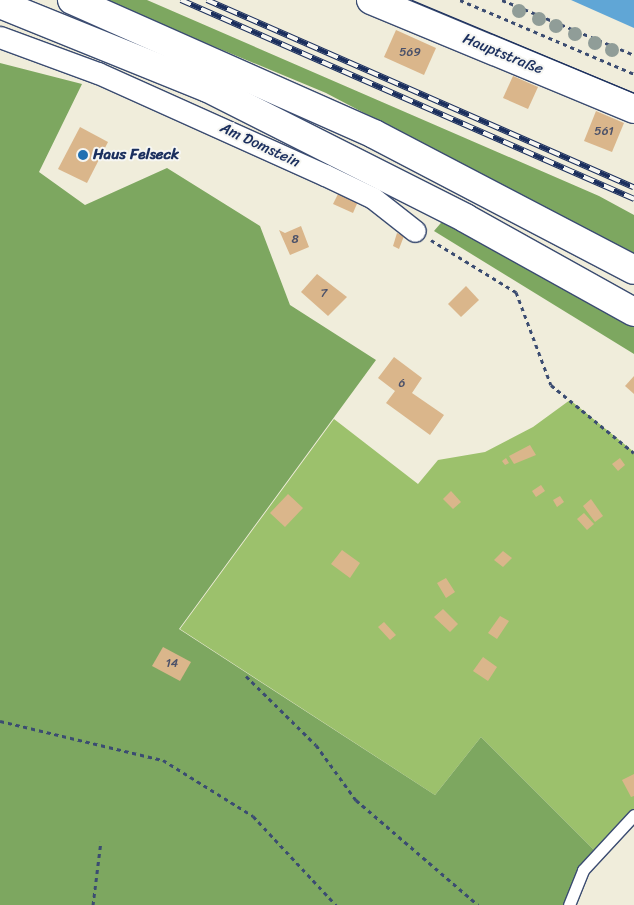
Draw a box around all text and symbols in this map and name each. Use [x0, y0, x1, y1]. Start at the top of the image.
street label: Hauptstraße [460, 30, 546, 78]
house number: 569 [399, 46, 421, 60]
street label: Am Domstein [217, 119, 303, 171]
house number: 561 [594, 125, 614, 139]
place label: Haus Felseck [93, 146, 180, 164]
marker: Haus Felseck [77, 149, 89, 161]
house number: 8 [291, 233, 299, 247]
house number: 7 [321, 287, 327, 301]
house number: 6 [399, 377, 405, 391]
house number: 14 [166, 657, 178, 671]

